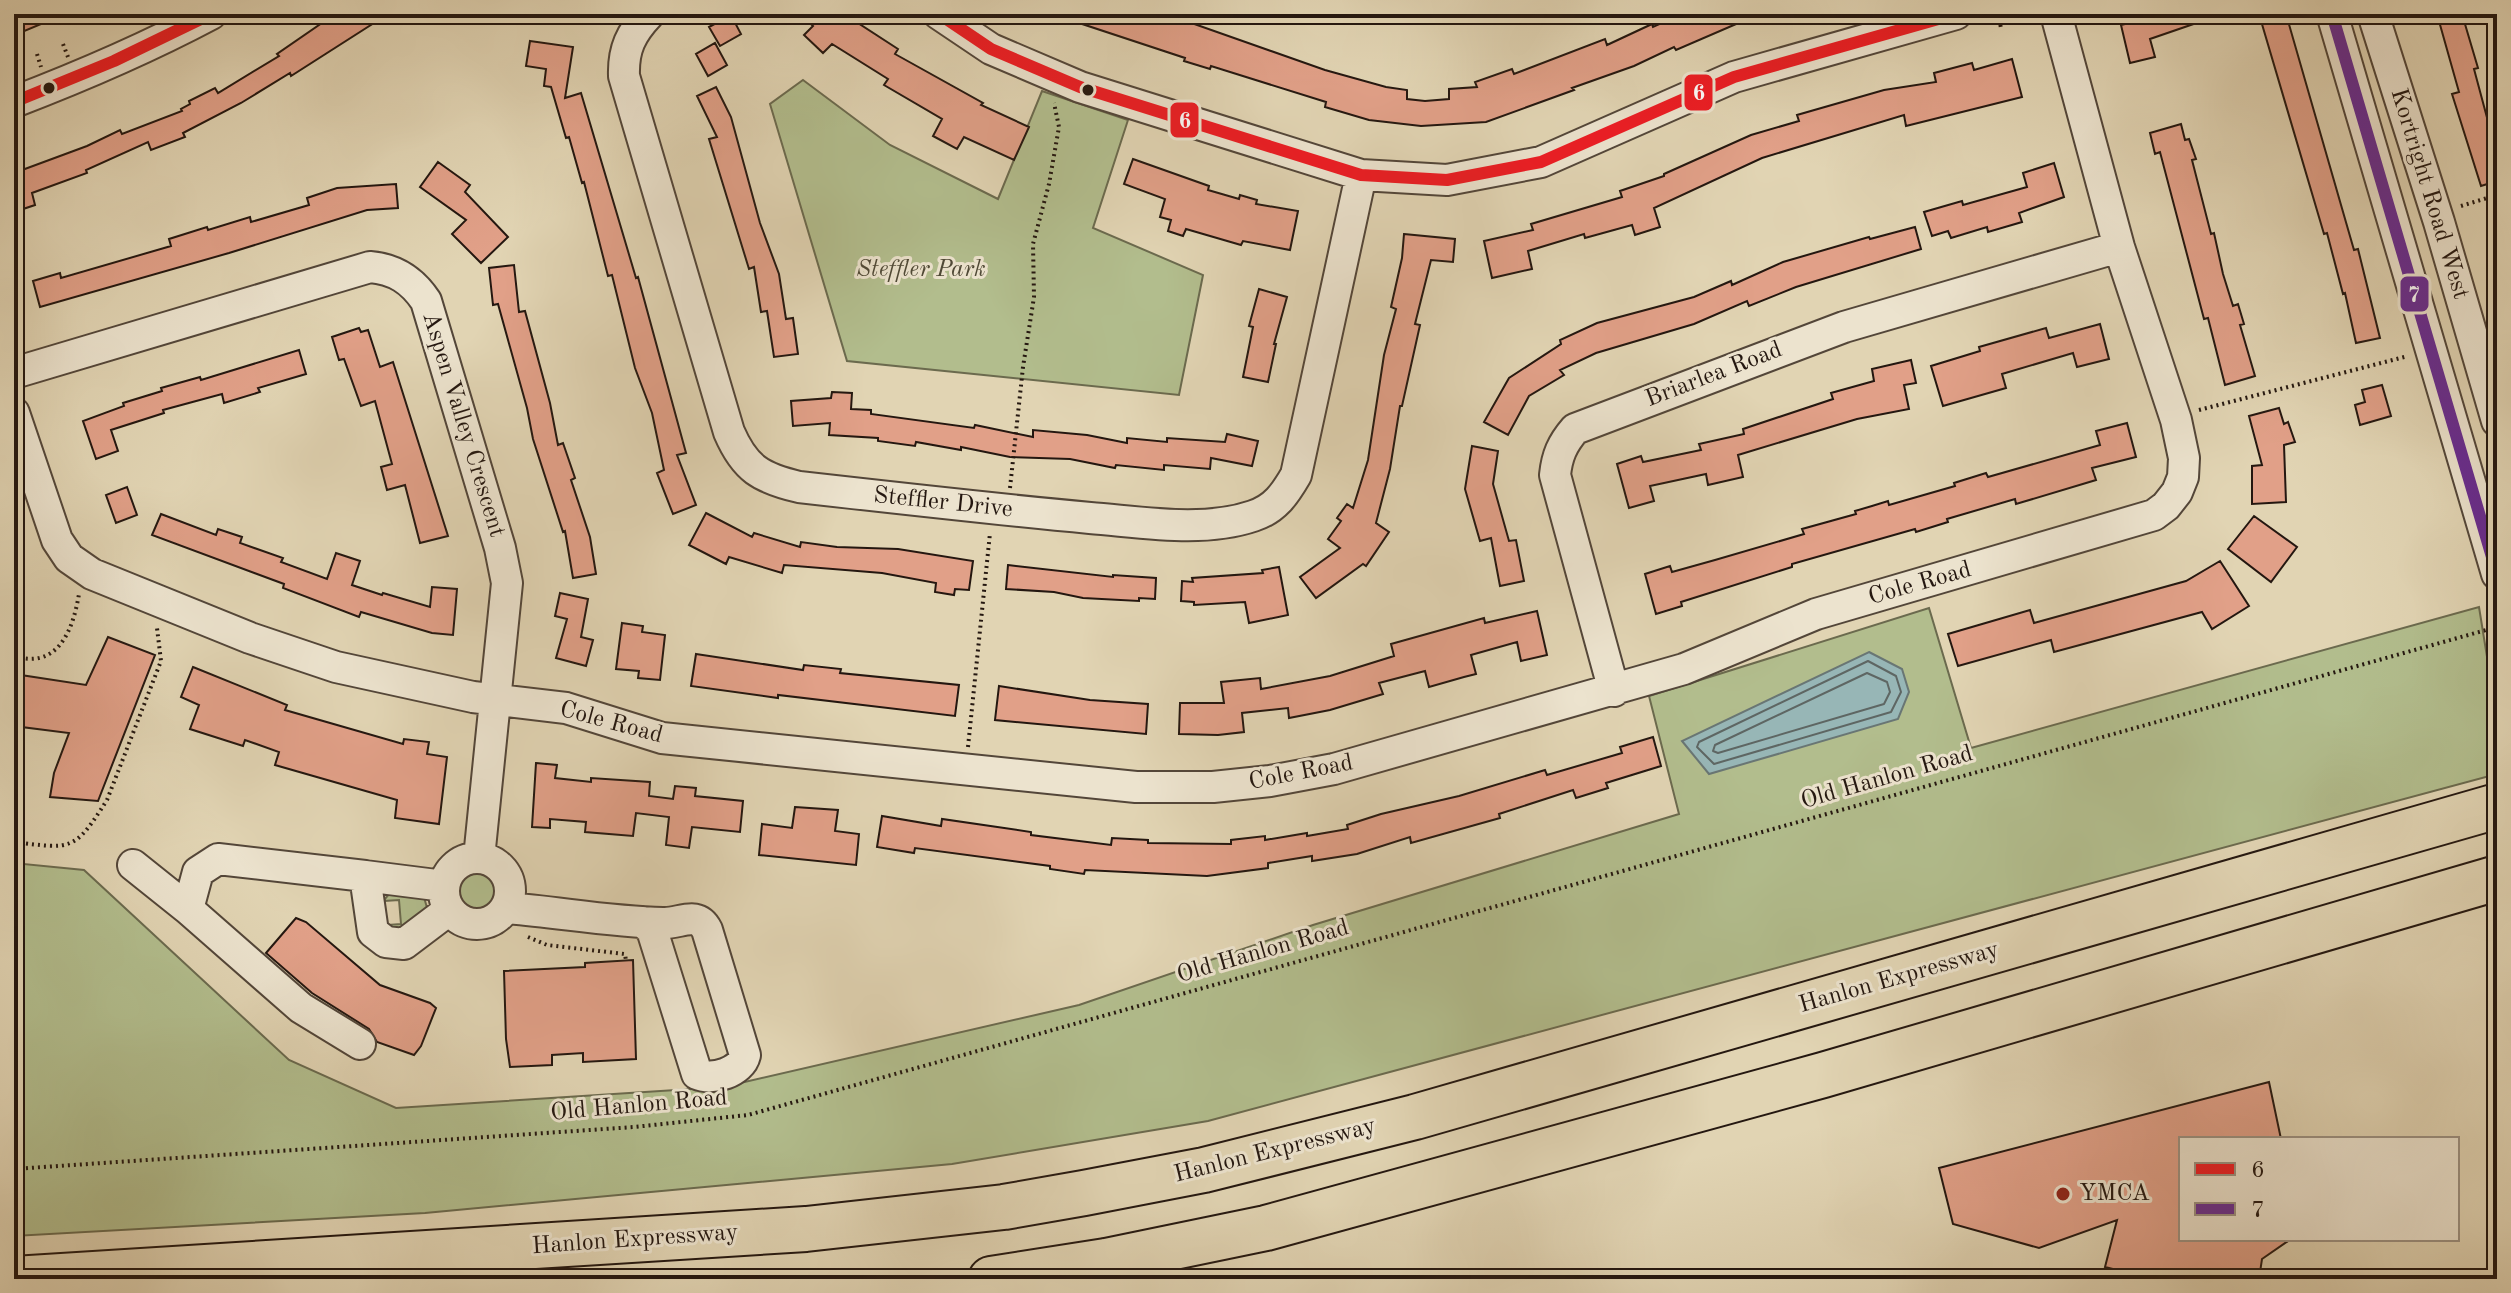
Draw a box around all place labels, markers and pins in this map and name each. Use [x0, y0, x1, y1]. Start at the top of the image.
unlabelled marker [41, 80, 57, 96]
unlabelled marker [1080, 82, 1096, 98]
place label: YMCA [2079, 1182, 2150, 1206]
marker: YMCA [2054, 1185, 2072, 1203]

